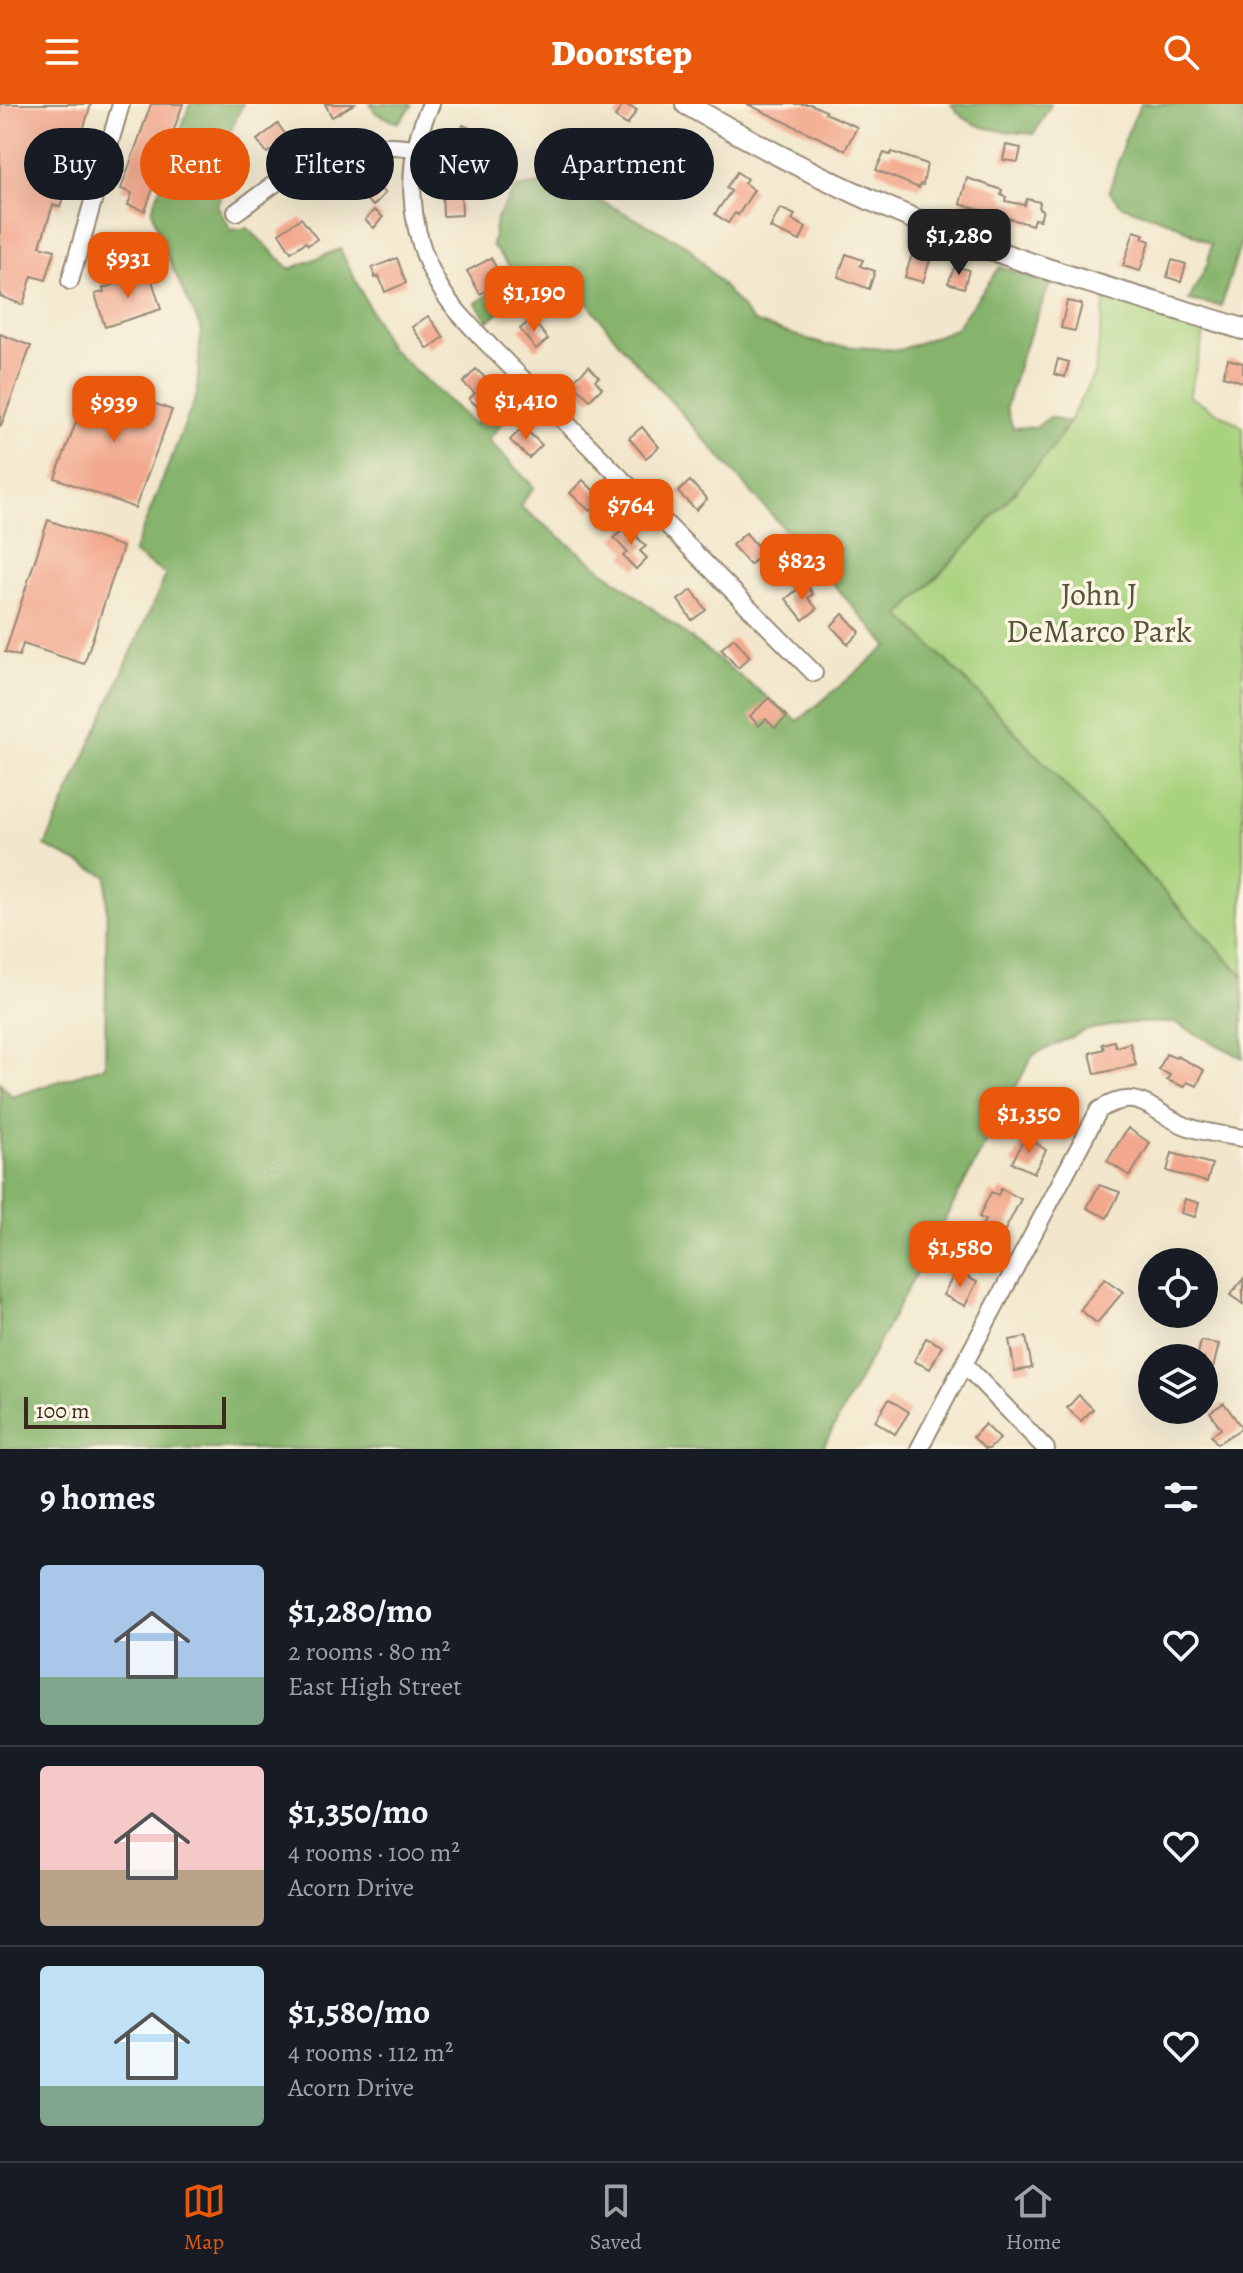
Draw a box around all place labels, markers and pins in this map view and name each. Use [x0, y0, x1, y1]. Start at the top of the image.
pin: $1,280 [894, 209, 1024, 277]
pin: $931 [81, 232, 175, 300]
pin: $1,190 [469, 266, 599, 334]
pin: $1,410 [461, 374, 591, 442]
pin: $939 [67, 376, 161, 444]
pin: $764 [584, 479, 678, 547]
pin: $823 [755, 534, 849, 602]
pin: $1,350 [964, 1087, 1094, 1155]
pin: $1,580 [895, 1221, 1025, 1289]

